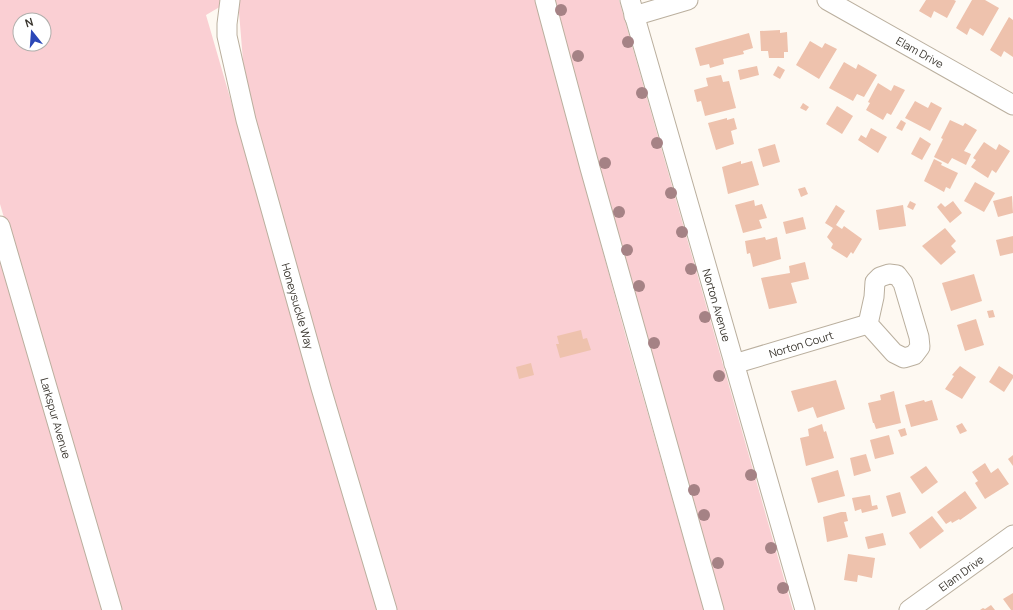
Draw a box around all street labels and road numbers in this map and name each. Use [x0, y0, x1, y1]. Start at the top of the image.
street label: Elam Drive [894, 33, 947, 71]
street label: Honeysuckle Way [279, 261, 318, 351]
street label: Norton Avenue [699, 267, 735, 344]
street label: Norton Court [767, 327, 835, 361]
street label: Larkspur Avenue [37, 376, 75, 461]
street label: Elam Drive [935, 551, 987, 594]

